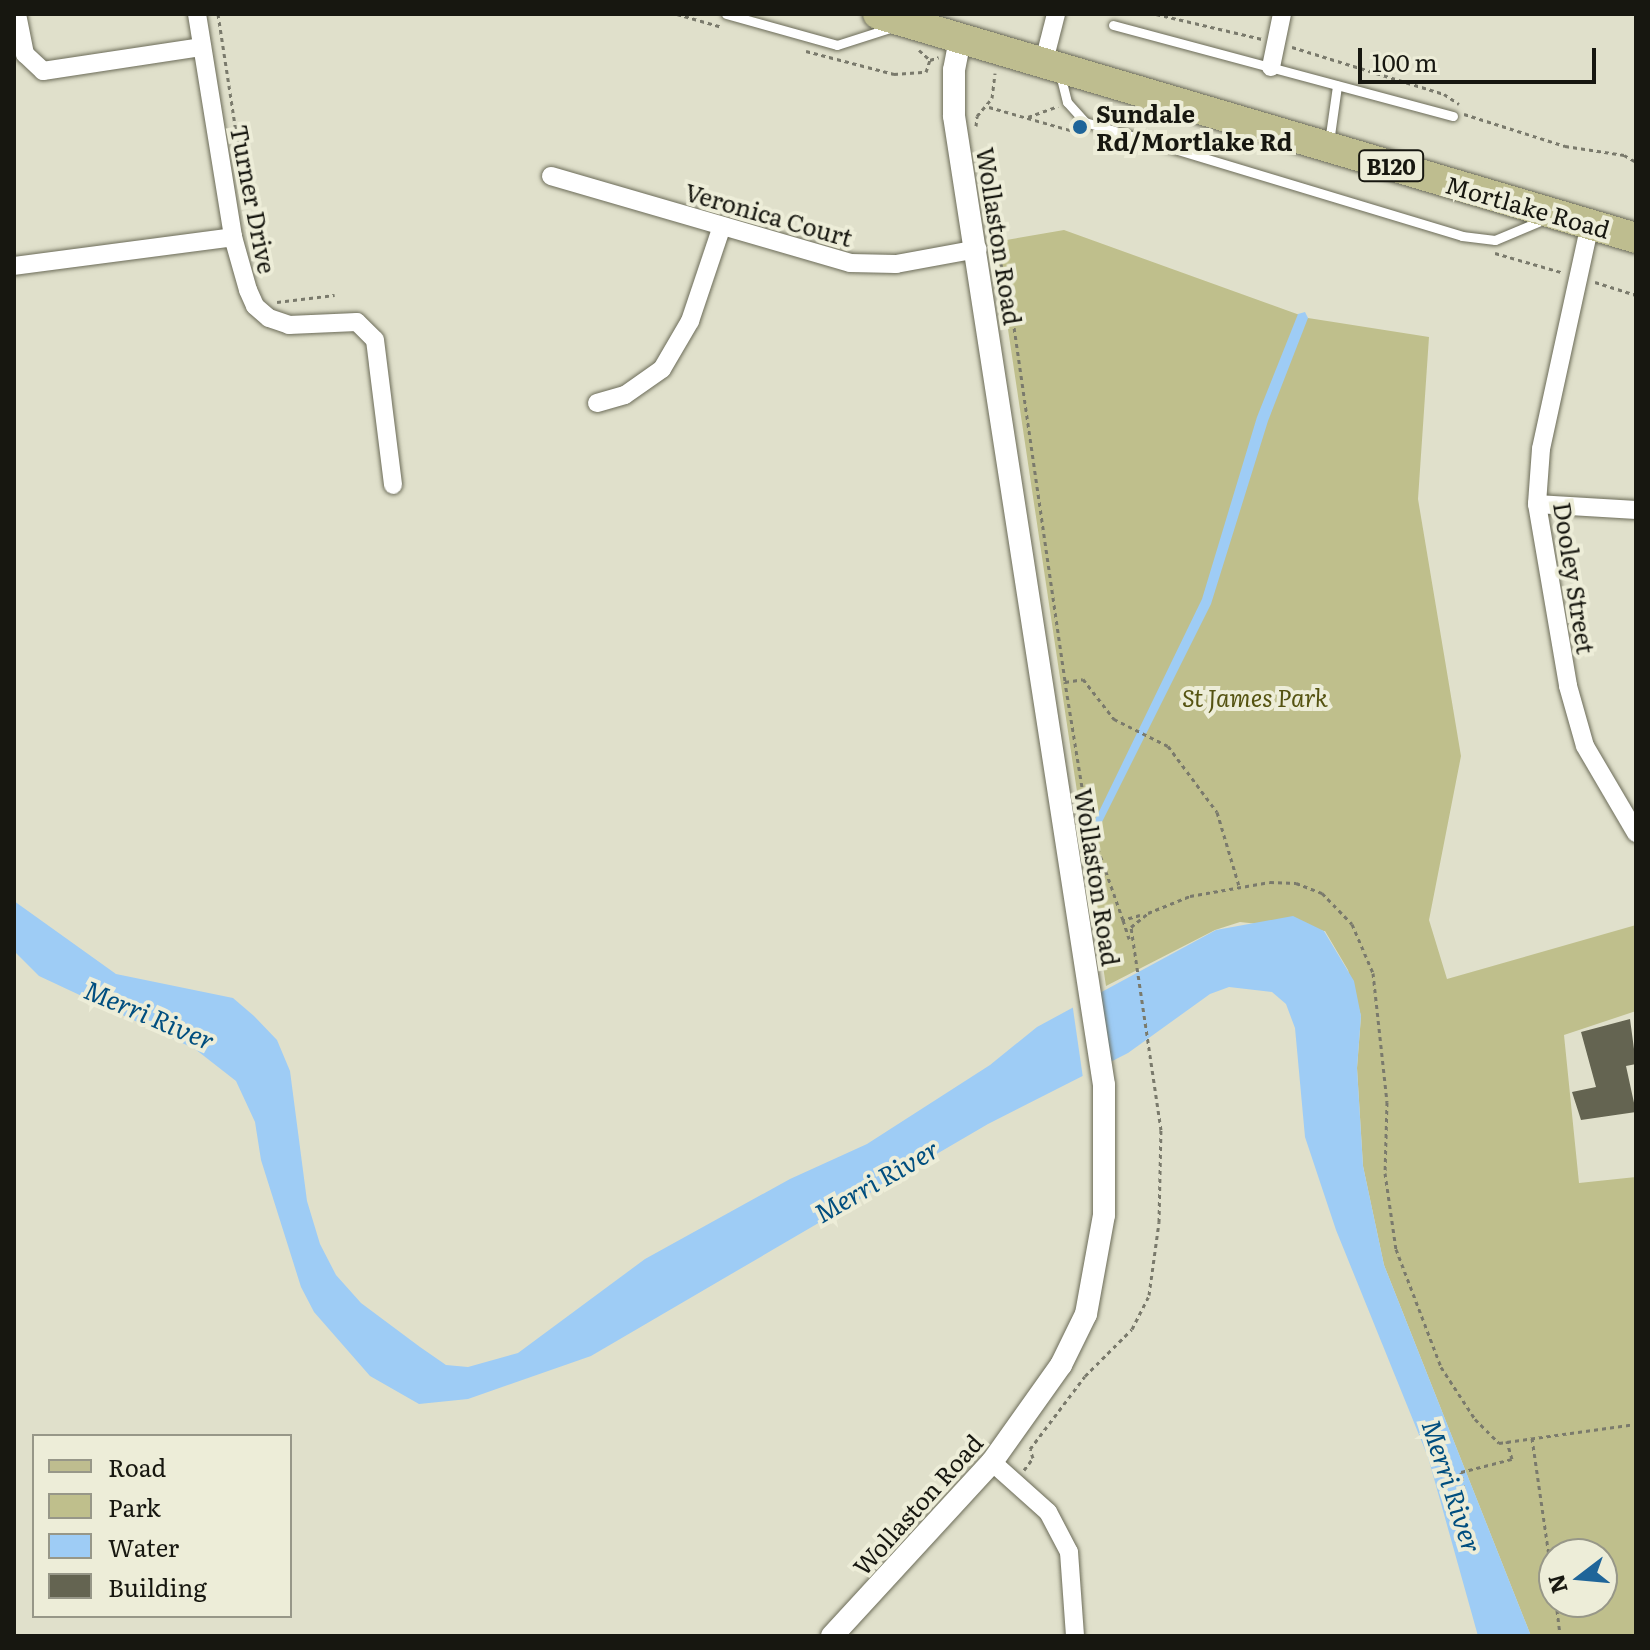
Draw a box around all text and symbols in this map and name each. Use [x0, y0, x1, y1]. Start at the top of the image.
scale bar [1362, 32, 1600, 82]
text: 100 m [1372, 44, 1438, 79]
place label: Sundale Rd/Mortlake Rd [1096, 99, 1293, 155]
marker: Sundale Rd/Mortlake Rd [1071, 118, 1089, 136]
street label: Turner Drive [225, 122, 283, 276]
street label: Wollaston Road [972, 145, 1028, 327]
road number: B120 [1357, 148, 1425, 184]
street label: Mortlake Road [1443, 169, 1613, 243]
street label: Veronica Court [682, 176, 856, 252]
street label: Dooley Street [1549, 500, 1601, 656]
park label: St James Park [1182, 683, 1328, 711]
street label: Wollaston Road [1070, 786, 1126, 968]
water label: Merri River [80, 973, 220, 1055]
water label: Merri River [808, 1132, 944, 1228]
water label: Merri River [1417, 1416, 1489, 1556]
street label: Wollaston Road [846, 1428, 988, 1580]
legend [32, 1434, 292, 1618]
text: Road [108, 1449, 166, 1484]
text: Park [108, 1489, 161, 1524]
text: Water [108, 1529, 179, 1564]
north arrow [1538, 1538, 1618, 1618]
text: Building [108, 1569, 207, 1604]
text: N [1538, 1571, 1575, 1598]

